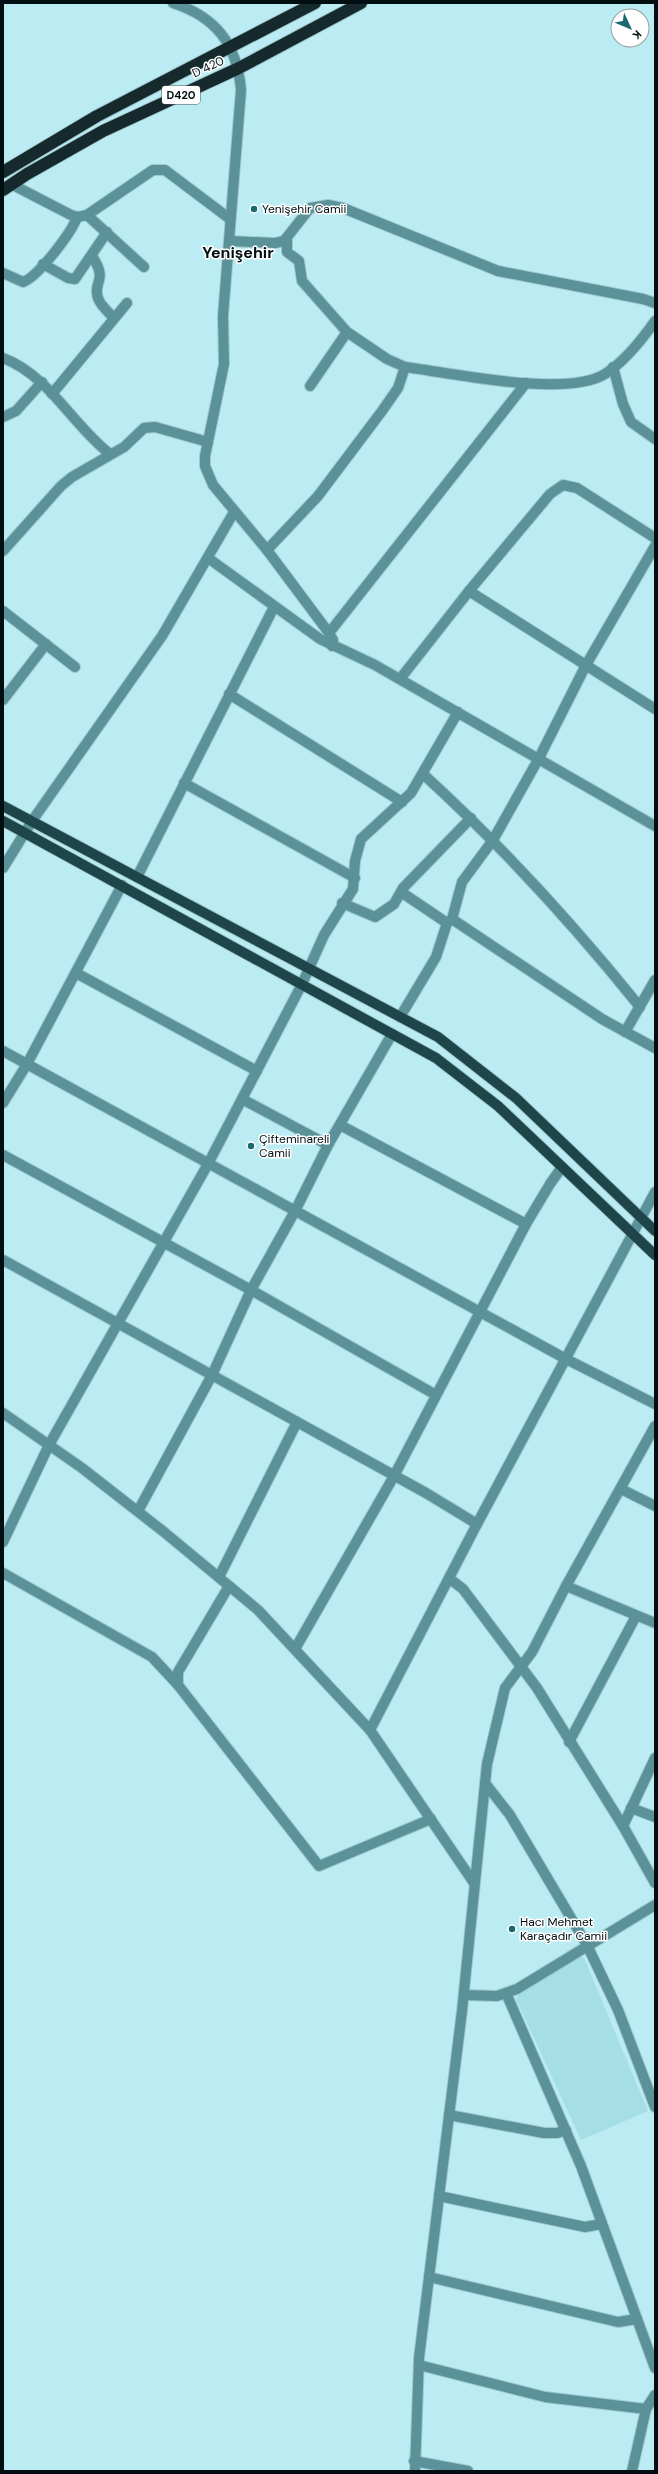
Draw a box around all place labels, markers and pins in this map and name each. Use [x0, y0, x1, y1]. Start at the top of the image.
place label: Yenişehir Camii [262, 201, 346, 217]
marker: Yenişehir Camii [249, 204, 259, 214]
place label: Çifteminareli Camii [259, 1131, 330, 1161]
marker: Çifteminareli Camii [246, 1141, 256, 1151]
place label: Hacı Mehmet Karaçadır Camii [520, 1914, 607, 1944]
marker: Hacı Mehmet Karaçadır Camii [507, 1924, 517, 1934]

